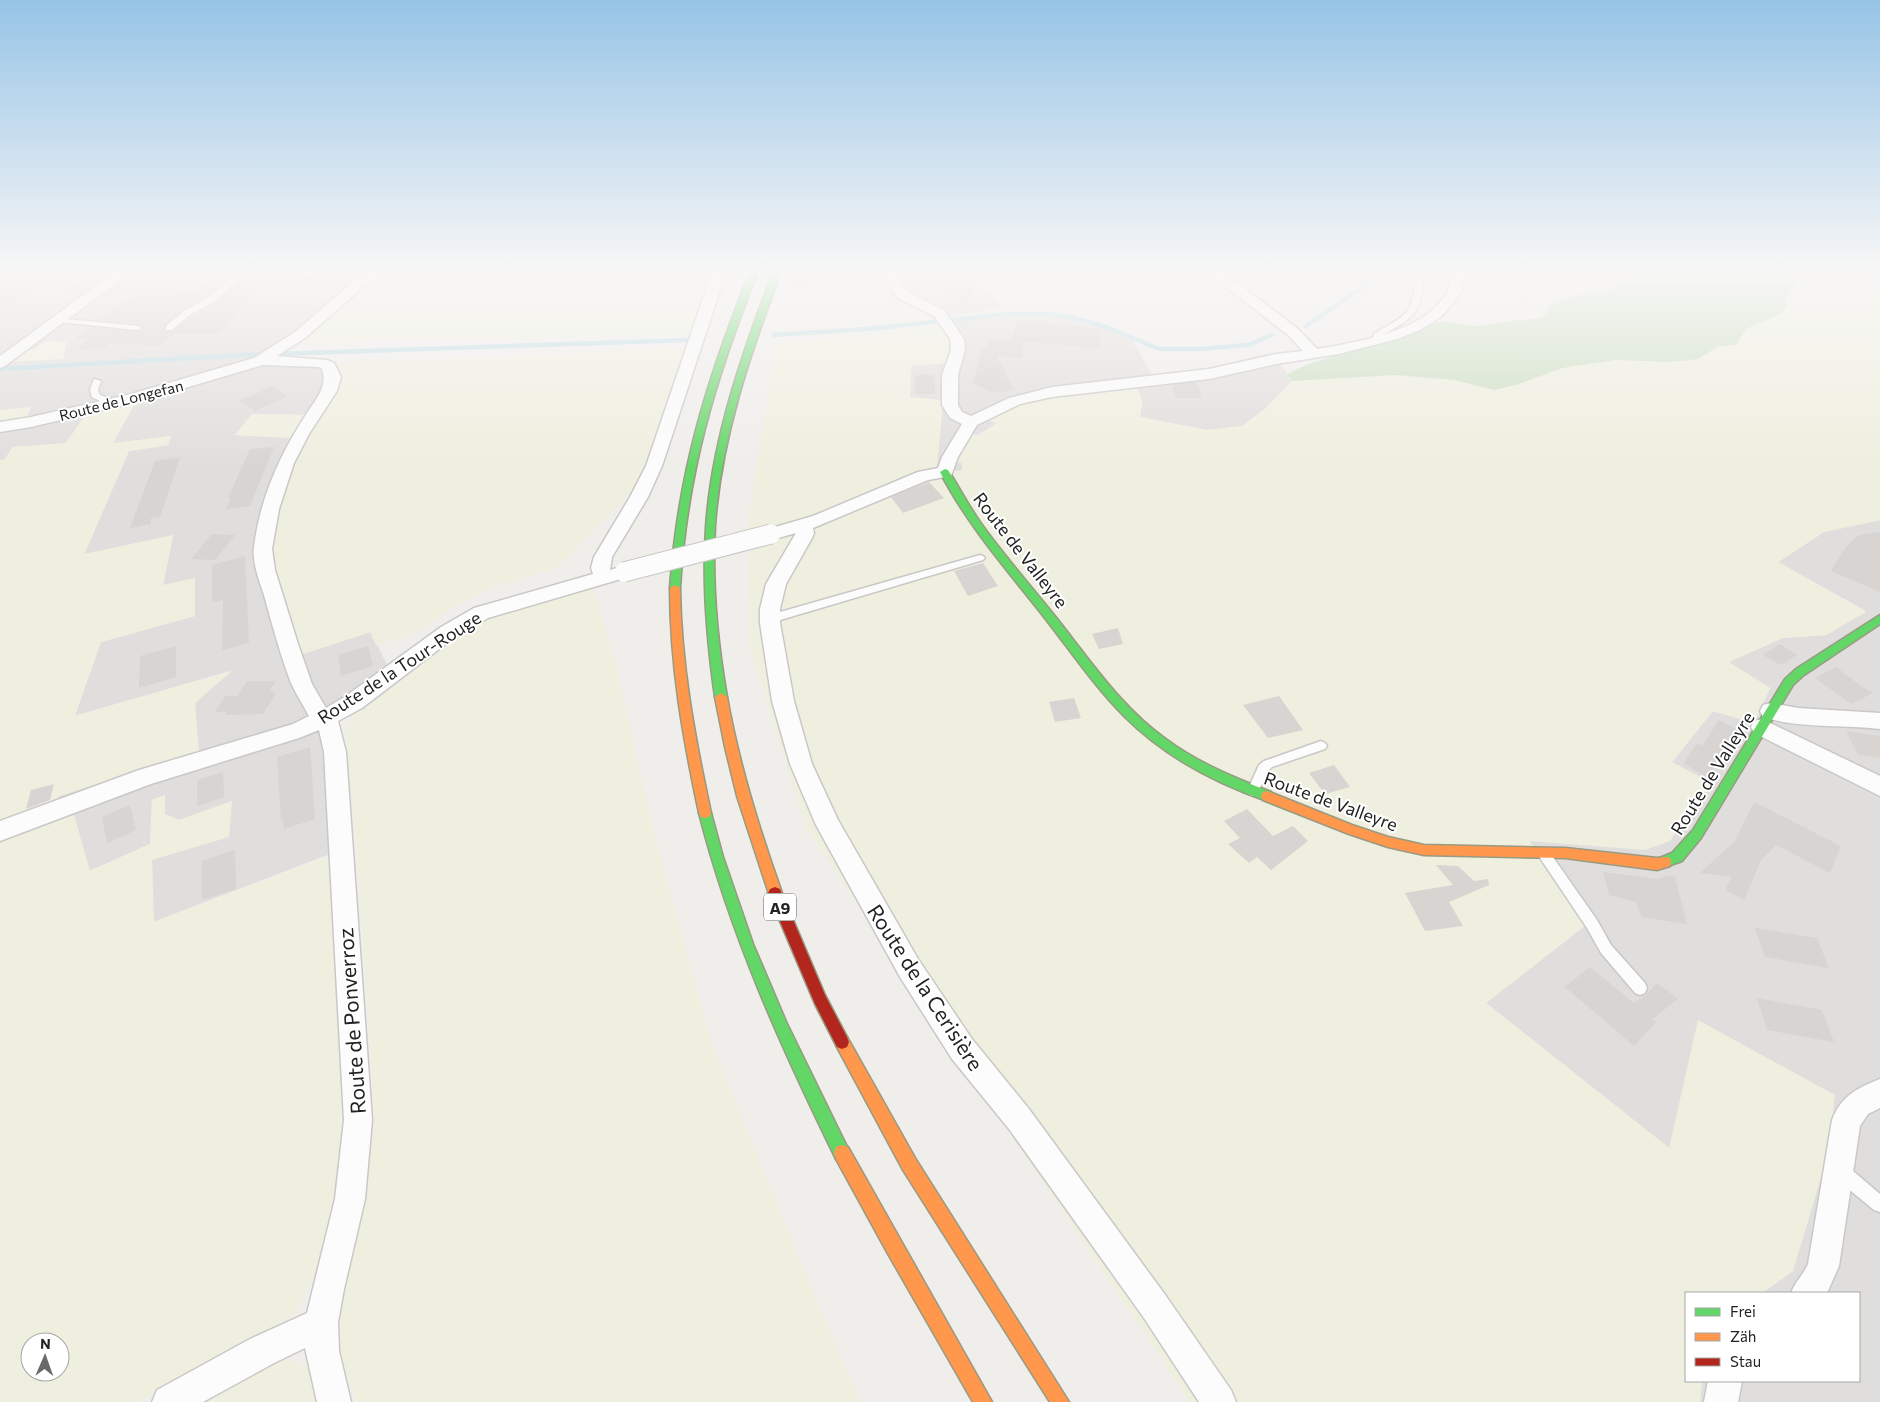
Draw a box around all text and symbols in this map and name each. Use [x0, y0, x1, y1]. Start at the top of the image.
street label: Route de Longefan [57, 376, 185, 424]
street label: Route de Valleyre [969, 488, 1073, 612]
street label: Route de la Tour-Rouge [313, 606, 485, 728]
street label: Route de Valleyre [1665, 707, 1759, 839]
street label: Route de Valleyre [1261, 767, 1401, 835]
road number: A9 [764, 894, 796, 920]
street label: Route de la Cerisière [863, 899, 989, 1075]
street label: Route de Ponverroz [332, 927, 370, 1115]
legend [1685, 1292, 1860, 1382]
text: Frei [1730, 1302, 1756, 1320]
text: Zäh [1730, 1327, 1756, 1345]
north arrow [20, 1332, 70, 1382]
text: N [40, 1335, 51, 1352]
text: Stau [1730, 1352, 1761, 1370]

